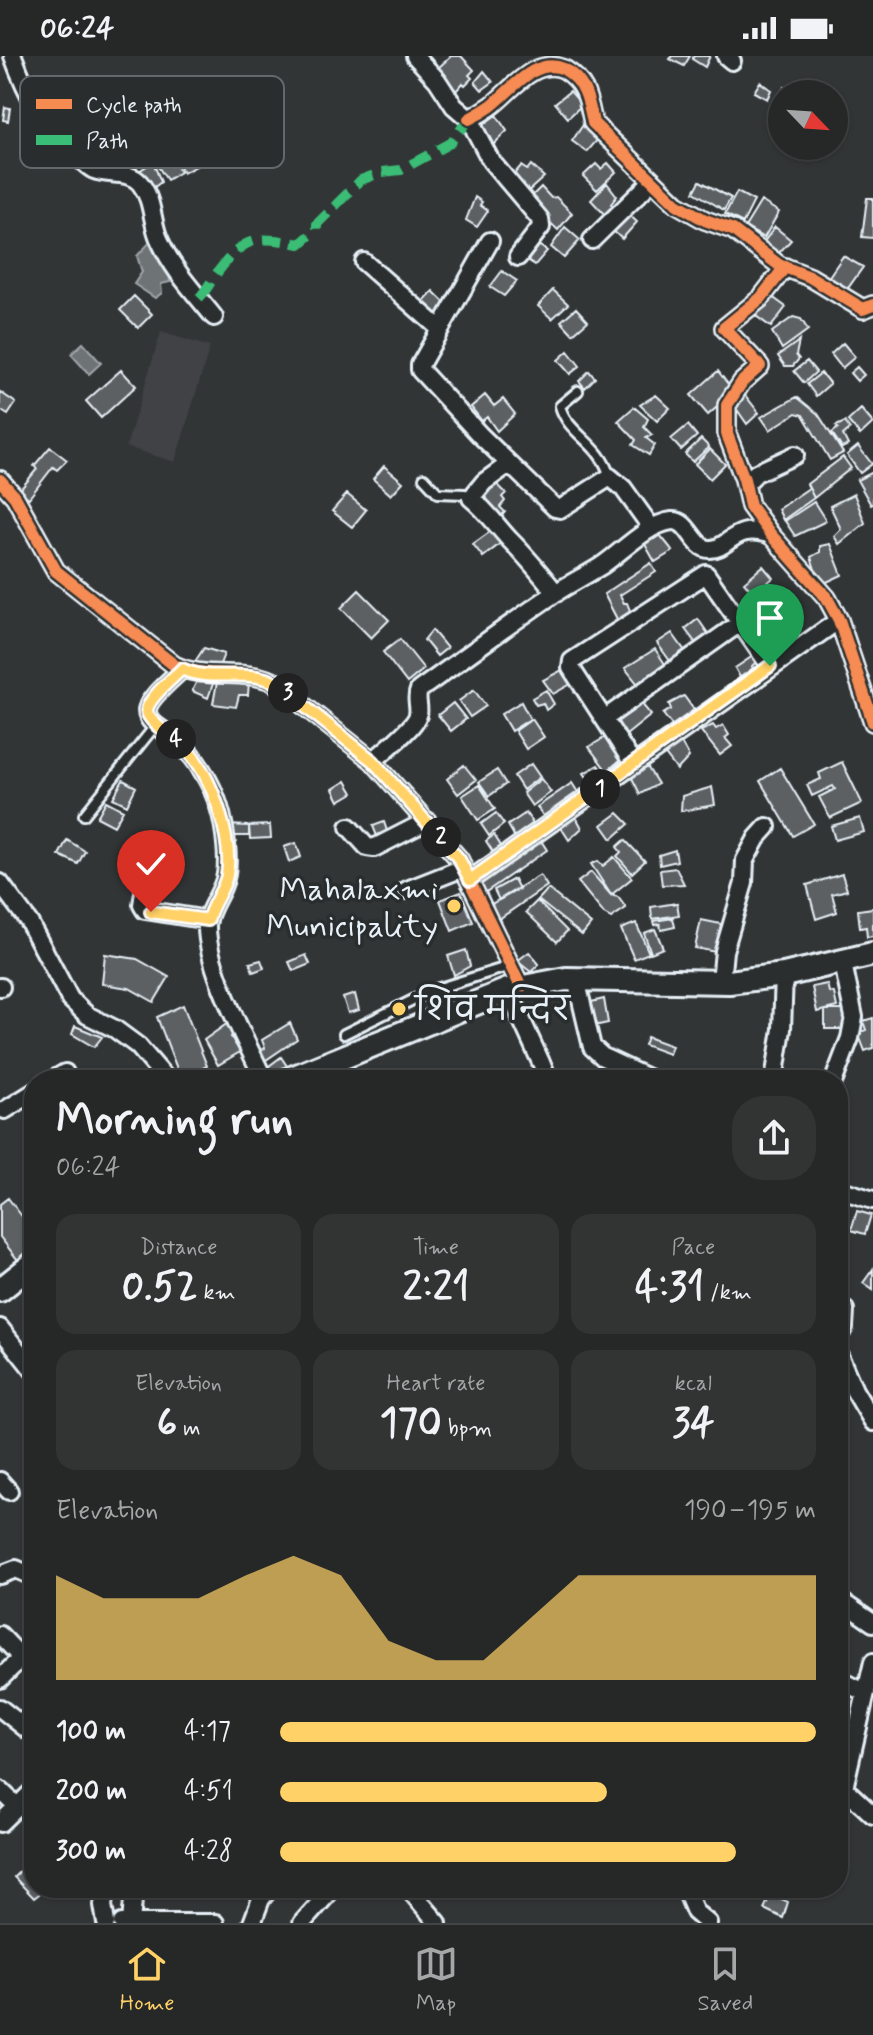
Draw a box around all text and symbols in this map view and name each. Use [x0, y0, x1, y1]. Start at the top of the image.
text: 06:24 [40, 9, 114, 48]
legend [20, 76, 284, 168]
north arrow [768, 80, 848, 160]
map controls [768, 80, 848, 160]
text: Cycle path [86, 92, 182, 120]
text: Path [86, 128, 128, 156]
pin [736, 584, 804, 666]
icon: arrive [748, 596, 792, 640]
pin: 3 [268, 673, 308, 713]
text: 3 [283, 679, 293, 707]
pin: 4 [156, 719, 196, 759]
text: 4 [170, 725, 182, 753]
pin: 1 [580, 769, 620, 809]
text: 1 [595, 775, 605, 803]
pin: 2 [421, 817, 461, 857]
text: 2 [436, 823, 446, 851]
pin [117, 830, 185, 912]
icon: check [129, 842, 173, 886]
place label: Mahalaxmi Municipality [266, 869, 438, 948]
marker: Mahalaxmi Municipality [445, 897, 463, 915]
place label: शिव मन्दिर [413, 984, 571, 1032]
marker: शिव मन्दिर [390, 1000, 408, 1018]
text: Morning run [56, 1092, 293, 1150]
button: share [732, 1096, 816, 1180]
text: 06:24 [56, 1151, 120, 1185]
text: Distance [140, 1234, 217, 1262]
text: Time [413, 1234, 459, 1262]
text: Pace [671, 1234, 715, 1262]
text: 0.52 [122, 1262, 198, 1314]
text: 2:21 [402, 1262, 470, 1314]
text: 4:31 [635, 1262, 704, 1314]
text: km [198, 1279, 236, 1307]
text: /km [704, 1279, 752, 1307]
text: Elevation [135, 1370, 222, 1398]
text: Heart rate [387, 1370, 485, 1398]
text: kcal [675, 1370, 712, 1398]
text: 6 [157, 1398, 177, 1450]
text: 170 [380, 1398, 442, 1450]
text: 34 [672, 1398, 715, 1450]
text: m [177, 1415, 201, 1443]
text: bpm [442, 1415, 492, 1443]
text: Elevation [56, 1494, 158, 1528]
text: 190–195 m [684, 1494, 816, 1528]
text: 100 m [56, 1715, 126, 1749]
text: 4:17 [184, 1715, 231, 1749]
text: 200 m [56, 1775, 127, 1809]
text: 4:51 [184, 1775, 233, 1809]
text: 300 m [56, 1835, 126, 1869]
text: 4:28 [184, 1835, 233, 1869]
tab: Home [120, 1942, 174, 2018]
tab: Map [414, 1942, 458, 2018]
tab: Saved [698, 1942, 753, 2018]

